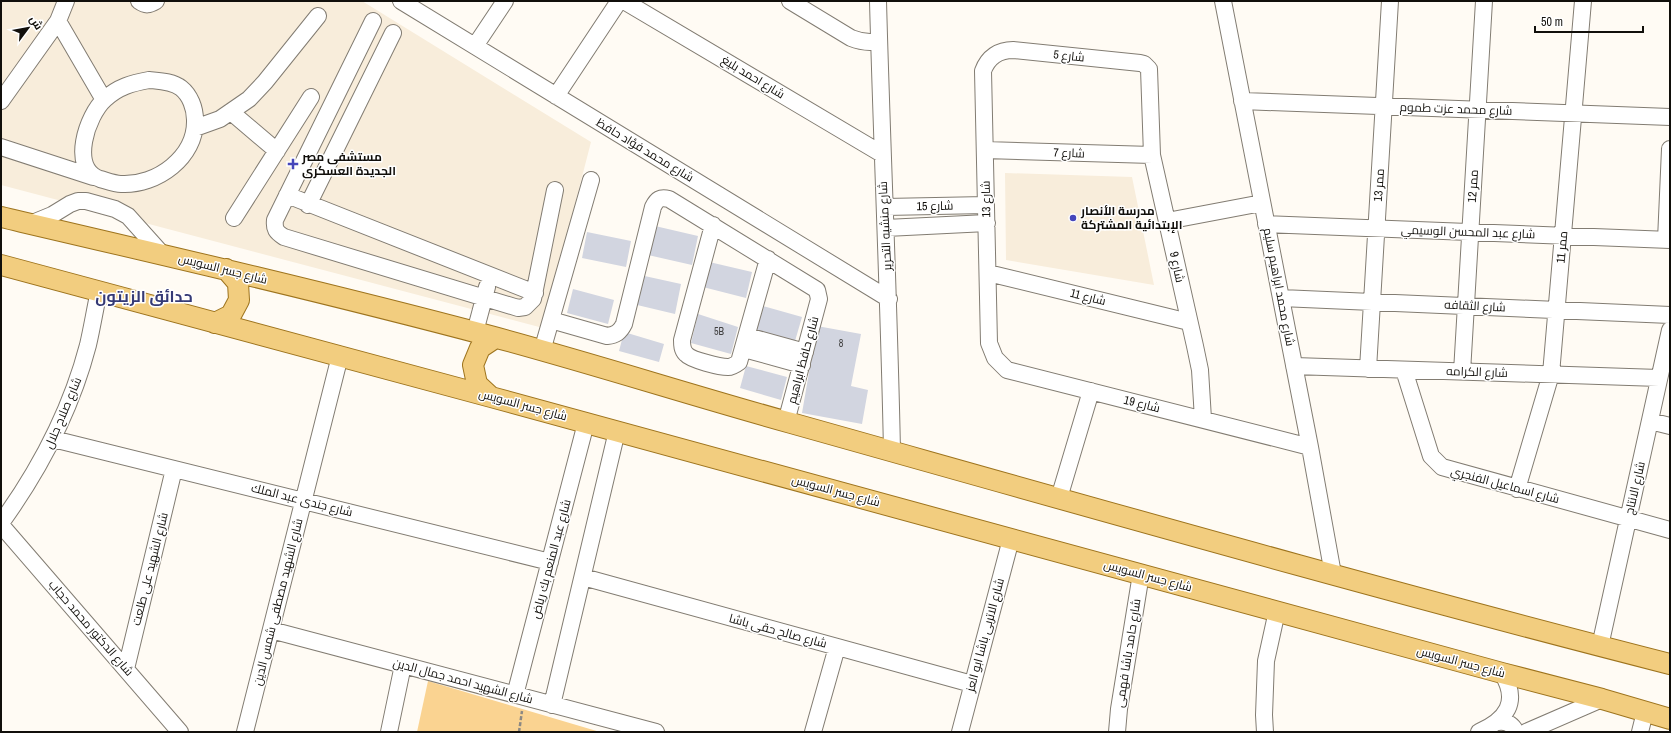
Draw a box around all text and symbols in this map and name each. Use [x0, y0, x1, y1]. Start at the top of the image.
north arrow [8, 8, 48, 48]
scale bar [1535, 8, 1643, 34]
text: ش [27, 13, 46, 32]
text: 50 m [1541, 14, 1563, 30]
street label: شارع 5 [1053, 46, 1086, 66]
street label: شارع احمد بليغ [718, 52, 788, 102]
street label: شارع محمد عزت طموم [1399, 99, 1513, 119]
street label: شارع محمد فؤاد حافظ [593, 115, 697, 186]
street label: شارع 7 [1053, 144, 1085, 162]
place label: مستشفى مصر الجديدة العسكرى [301, 149, 396, 179]
marker: مستشفى مصر الجديدة العسكرى [287, 158, 299, 170]
street label: ممر 13 [1370, 168, 1388, 202]
street label: ممر 12 [1464, 169, 1482, 203]
street label: شارع 13 [978, 180, 994, 218]
street label: شارع منشيه التحرير [875, 181, 895, 272]
street label: شارع 15 [916, 198, 954, 214]
place label: مدرسة الأنصار الإبتدائية المشتركة [1080, 203, 1182, 233]
marker: مدرسة الأنصار الإبتدائية المشتركة [1068, 213, 1078, 223]
street label: شارع عبد المحسن الوسيمي [1400, 222, 1536, 244]
street label: شارع محمد ابراهيم سليم [1260, 226, 1298, 348]
street label: ممر 11 [1553, 230, 1571, 264]
street label: شارع جسر السويس [177, 250, 269, 288]
street label: شارع 9 [1166, 250, 1188, 284]
district label: حدائق الزيتون [95, 285, 193, 307]
street label: شارع 11 [1068, 285, 1108, 309]
street label: شارع الثقافه [1444, 296, 1506, 316]
street label: شارع حافظ ابراهيم [784, 314, 822, 406]
house number: 5B [714, 325, 725, 338]
house number: 8 [839, 337, 844, 350]
street label: شارع الكرامه [1446, 363, 1508, 381]
street label: شارع صلاح جلال [41, 375, 85, 451]
street label: شارع جسر السويس [477, 385, 569, 425]
street label: شارع 19 [1122, 392, 1162, 416]
street label: شارع الانتاج [1621, 460, 1649, 516]
street label: شارع اسماعيل الفنجري [1448, 463, 1561, 509]
street label: شارع جسر السويس [790, 471, 882, 511]
street label: شارع جندى عبد الملك [250, 480, 354, 520]
street label: شارع عبد المنعم بك رياض [527, 497, 575, 621]
street label: شارع الشهيد على طلعت [128, 511, 172, 627]
street label: شارع الشهيد مصطفى شمس الدين [249, 517, 307, 687]
street label: شارع جسر السويس [1102, 556, 1194, 596]
street label: شارع الاتربى باشا ابو العز [962, 576, 1008, 695]
street label: شارع الدكتور محمد حجاب [45, 577, 137, 679]
street label: شارع حامد باشا فهمى [1112, 597, 1145, 709]
street label: شارع صالح حقى باشا [727, 610, 829, 652]
street label: شارع جسر السويس [1415, 642, 1507, 682]
street label: شارع الشهيد احمد جمال الدين [391, 655, 535, 707]

